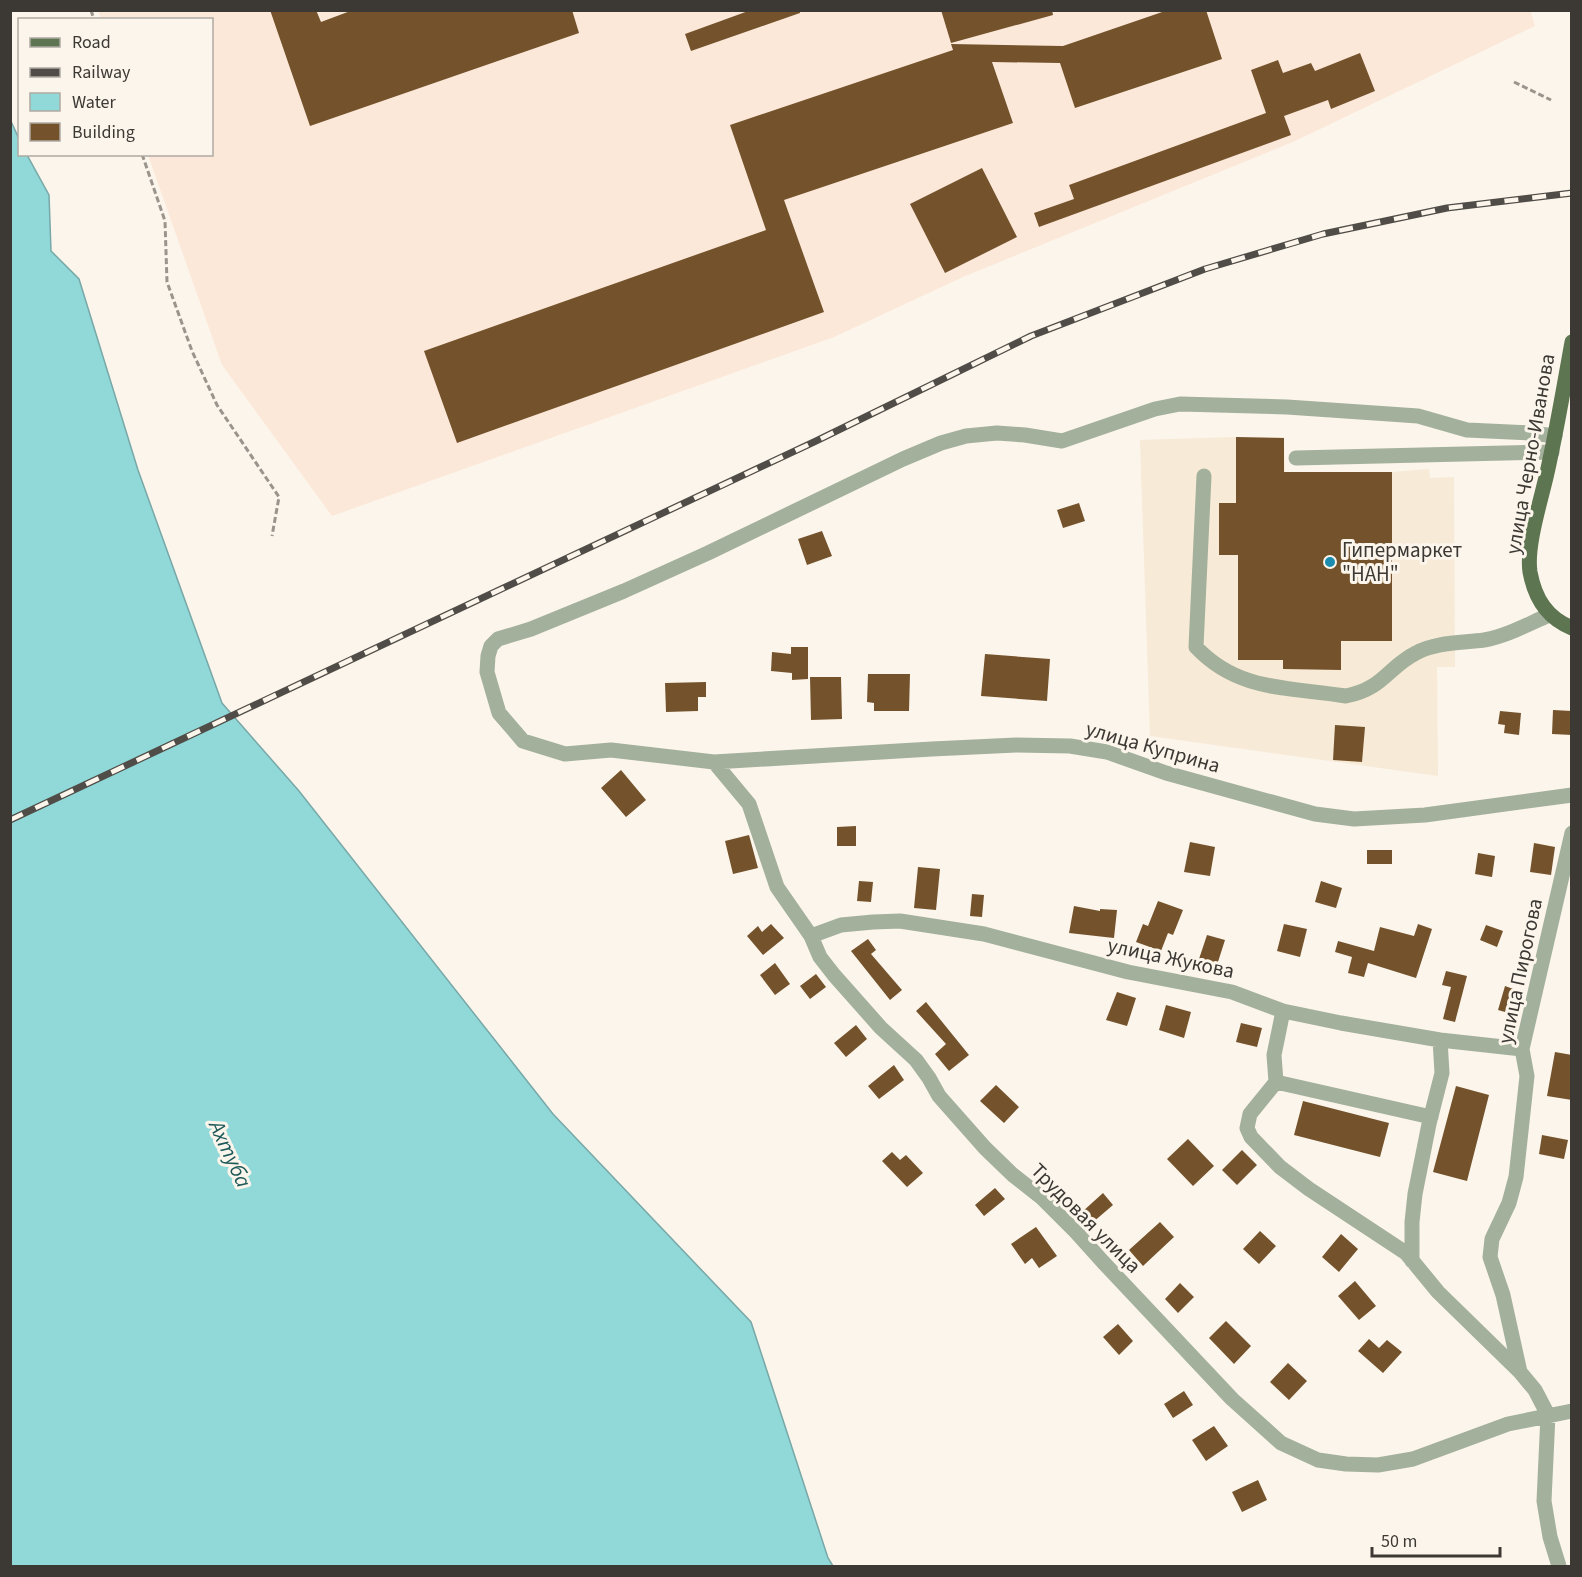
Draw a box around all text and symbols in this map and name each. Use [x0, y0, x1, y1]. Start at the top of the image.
legend [18, 18, 213, 156]
text: Road [72, 30, 111, 55]
text: Railway [72, 60, 131, 85]
text: Water [72, 90, 116, 115]
text: Building [72, 120, 135, 145]
street label: улица Черно-Иванова [1498, 351, 1562, 557]
place label: Гипермаркет "НАН" [1342, 535, 1463, 589]
marker: Гипермаркет "НАН" [1323, 555, 1337, 569]
street label: улица Куприна [1082, 714, 1224, 780]
street label: улица Пирогова [1490, 895, 1550, 1047]
street label: улица Жукова [1105, 930, 1237, 986]
water label: Ахтуба [200, 1113, 260, 1193]
street label: Трудовая улица [1024, 1156, 1148, 1280]
scale bar [1372, 1520, 1500, 1558]
text: 50 m [1381, 1529, 1417, 1554]

